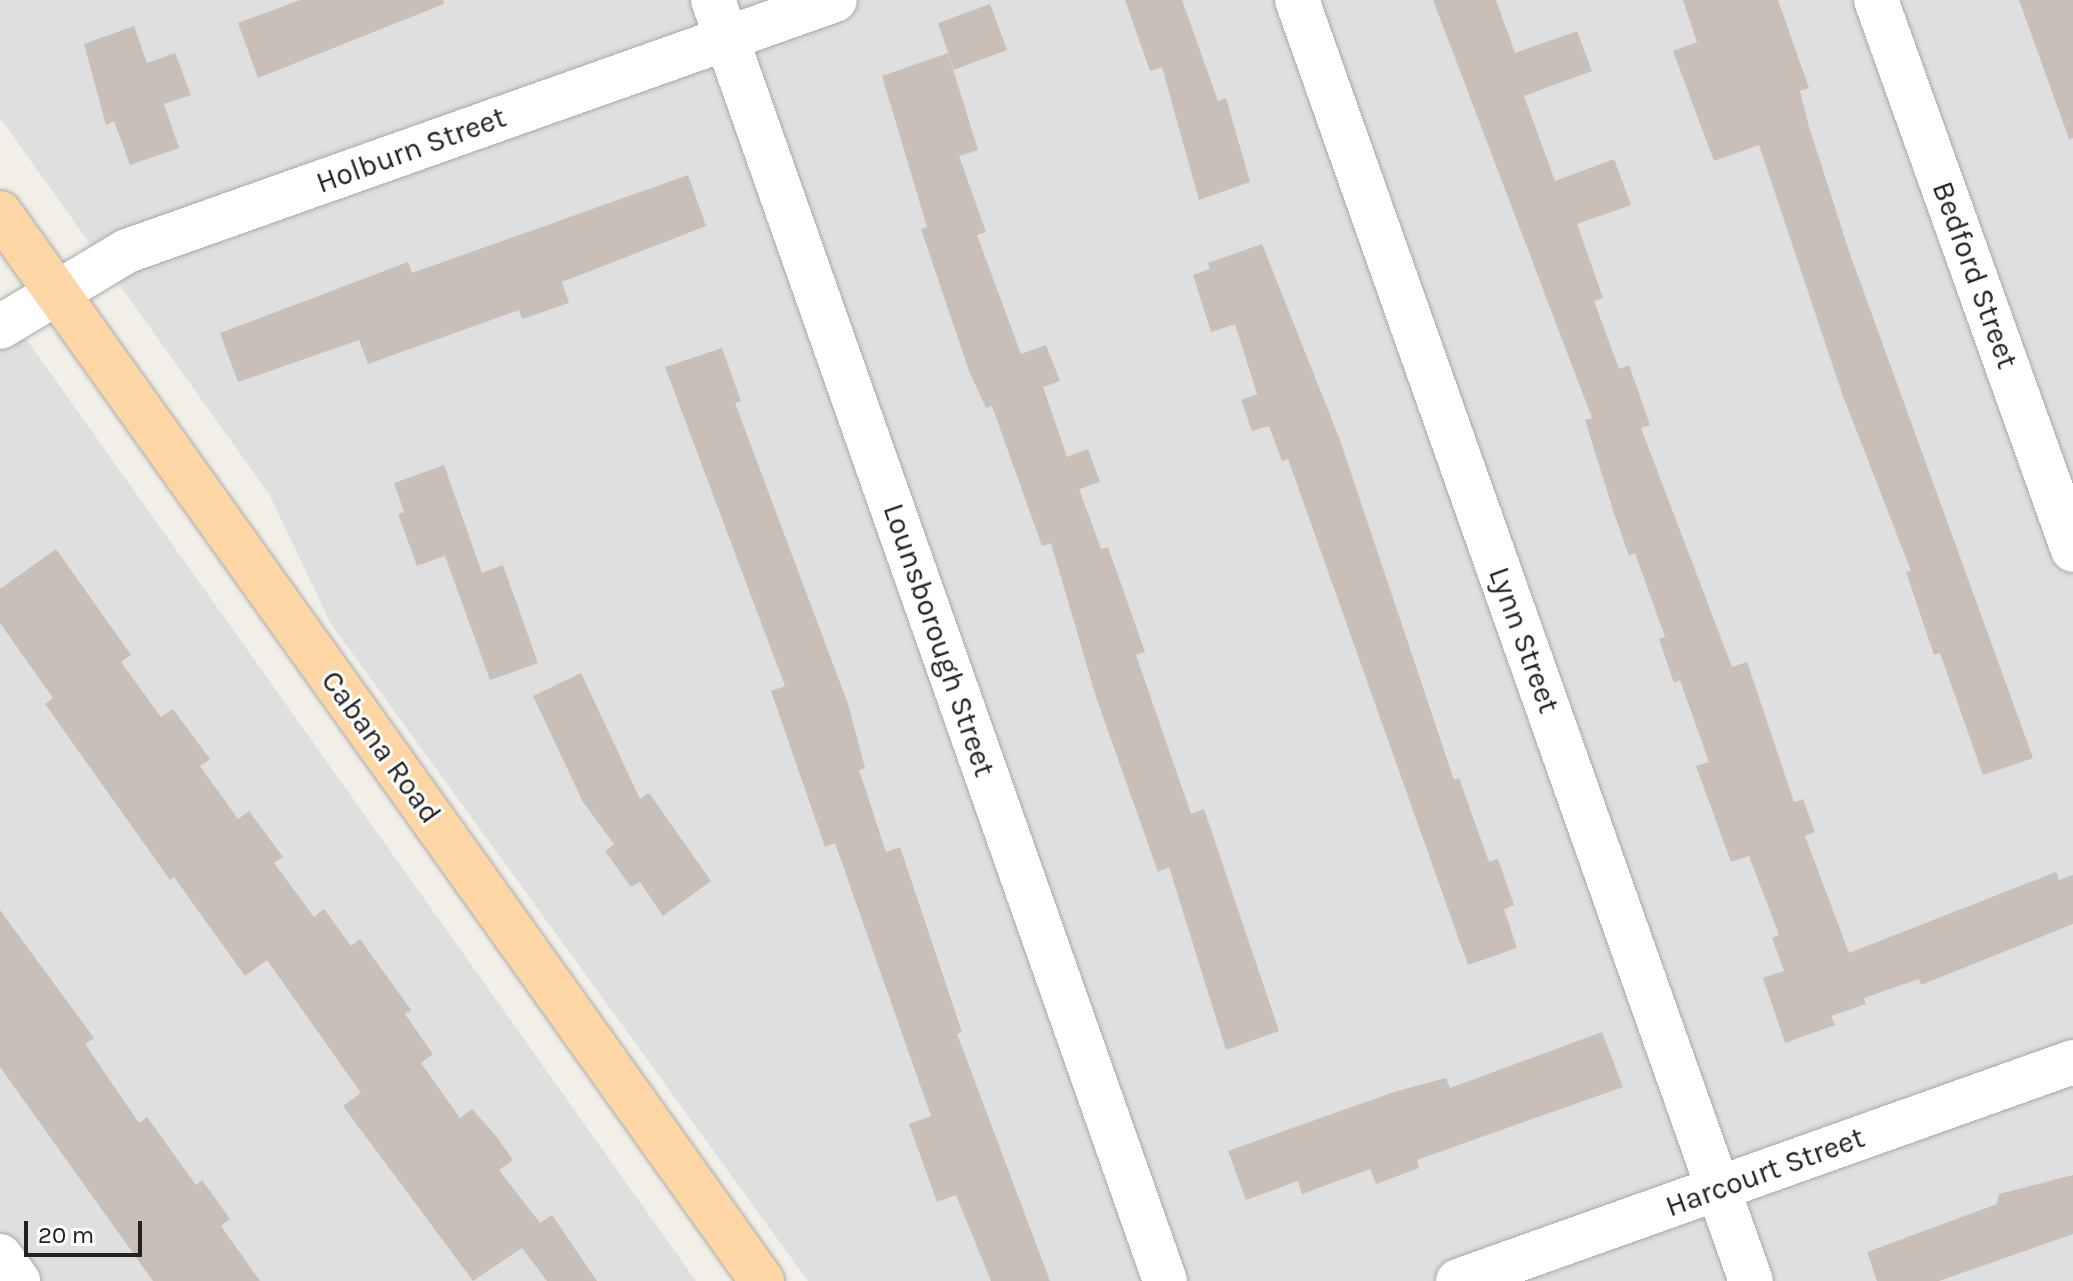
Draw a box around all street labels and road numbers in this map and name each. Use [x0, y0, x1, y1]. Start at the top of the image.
street label: Holburn Street [311, 99, 511, 201]
street label: Bedford Street [1924, 176, 2026, 374]
street label: Lounsborough Street [875, 499, 1003, 781]
street label: Lynn Street [1481, 562, 1567, 718]
street label: Cabana Road [314, 664, 448, 830]
street label: Harcourt Street [1661, 1119, 1869, 1225]

